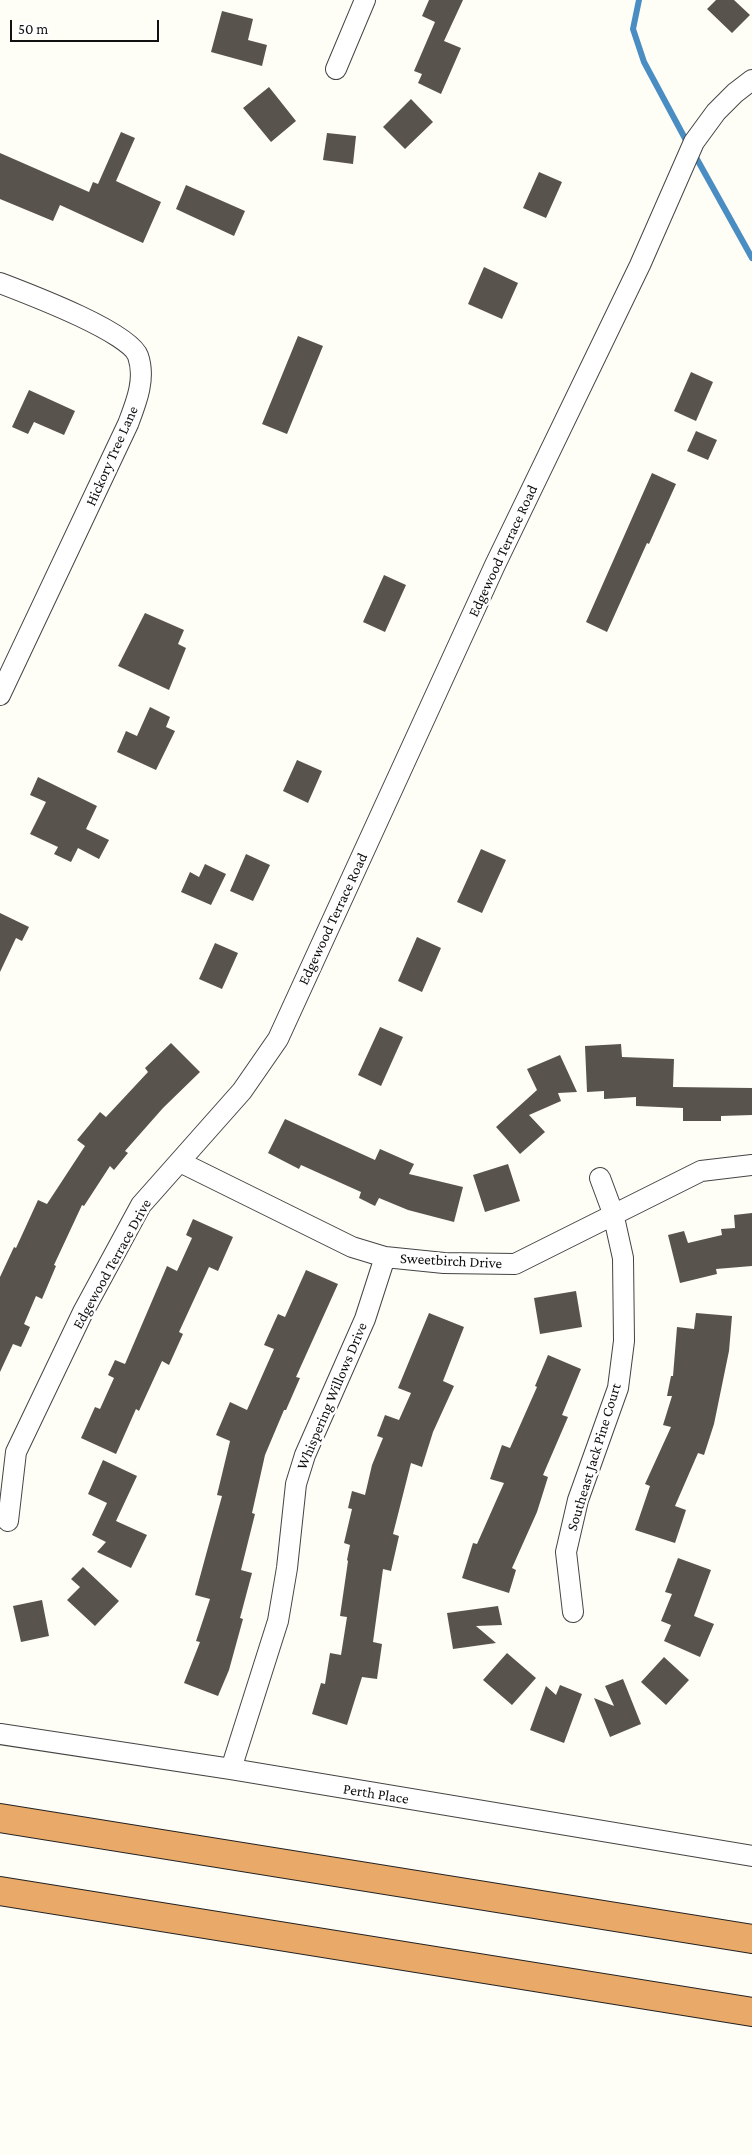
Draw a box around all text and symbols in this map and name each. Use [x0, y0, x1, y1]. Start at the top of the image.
scale bar [12, 10, 161, 42]
text: 50 m [18, 21, 48, 37]
street label: Hickory Tree Lane [82, 403, 142, 509]
street label: Edgewood Terrace Road [464, 482, 542, 620]
street label: Edgewood Terrace Road [294, 850, 372, 988]
street label: Edgewood Terrace Drive [69, 1196, 155, 1332]
street label: Sweetbirch Drive [400, 1249, 502, 1273]
street label: Whispering Willows Drive [293, 1320, 371, 1472]
street label: Southeast Jack Pine Court [563, 1381, 625, 1533]
street label: Perth Place [342, 1780, 410, 1808]

